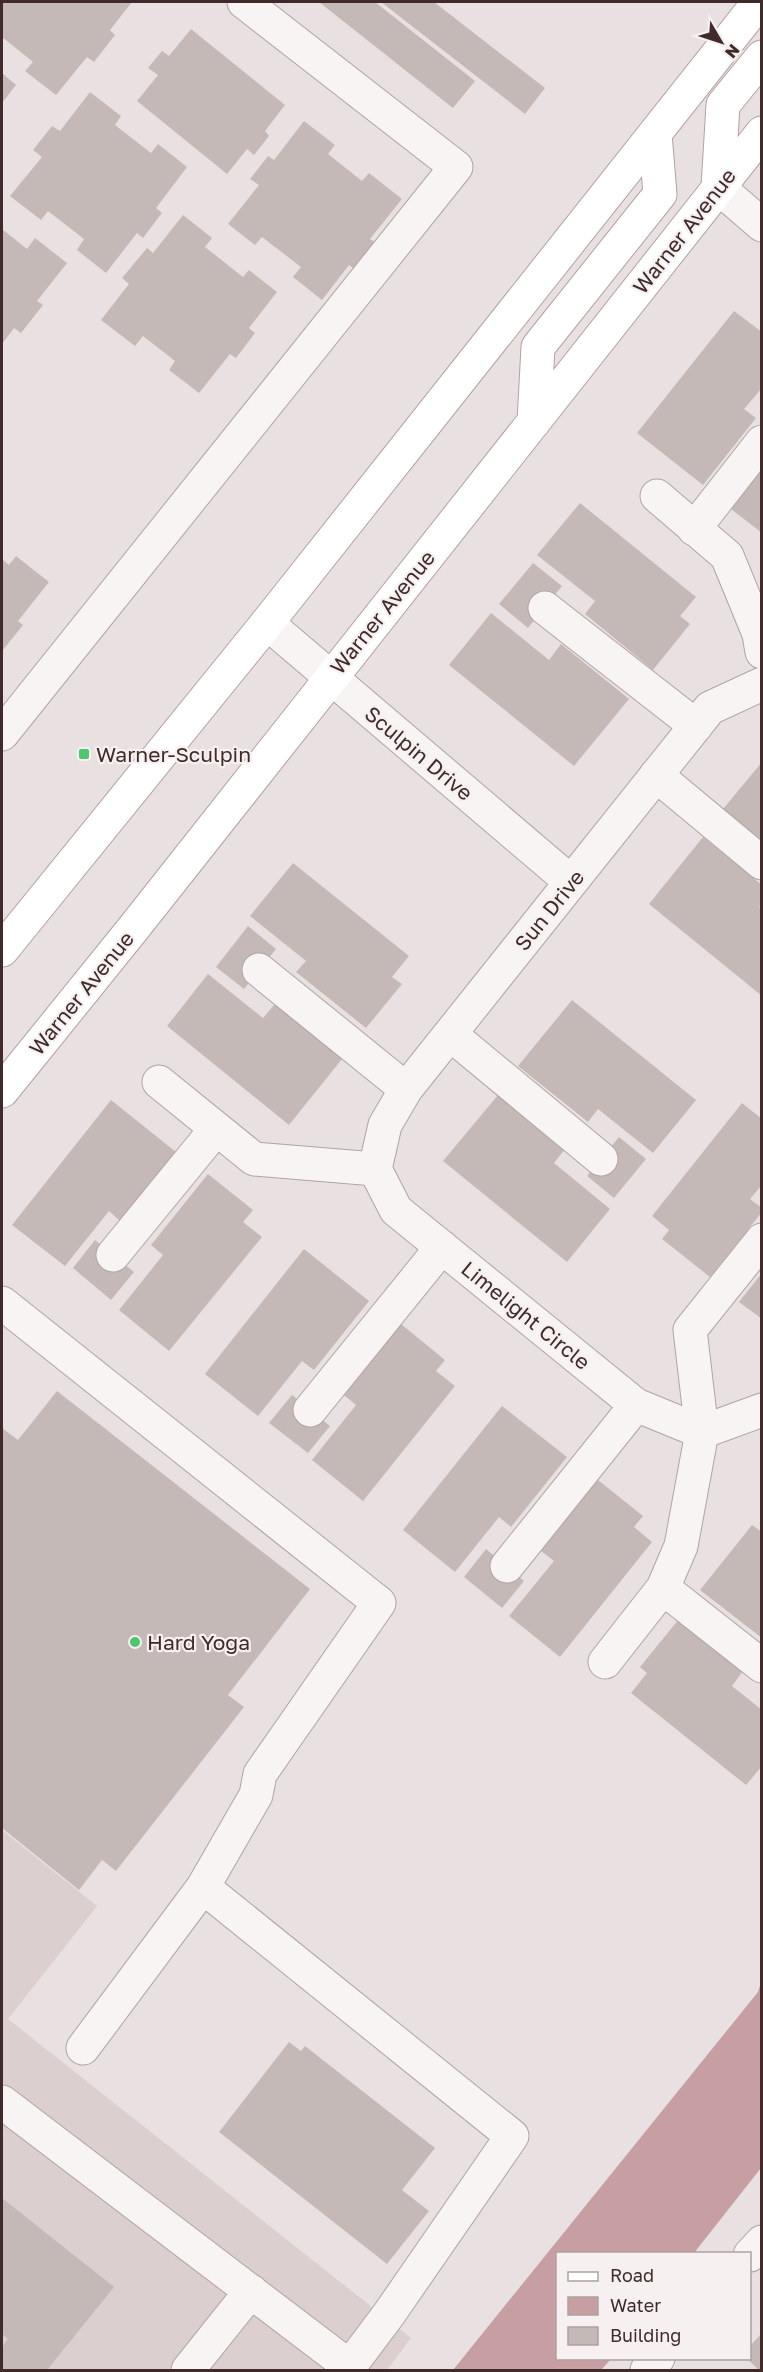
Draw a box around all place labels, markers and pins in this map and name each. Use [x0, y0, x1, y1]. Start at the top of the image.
place label: Warner-Sculpin [96, 741, 251, 767]
marker: Warner-Sculpin [77, 747, 91, 761]
place label: Hard Yoga [147, 1629, 250, 1655]
marker: Hard Yoga [128, 1635, 142, 1649]

